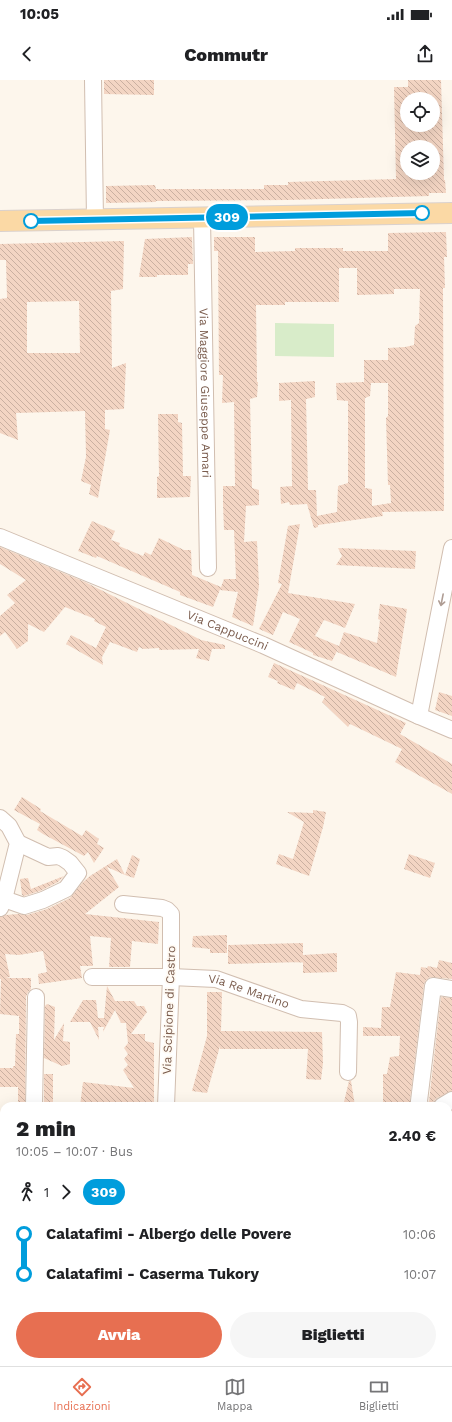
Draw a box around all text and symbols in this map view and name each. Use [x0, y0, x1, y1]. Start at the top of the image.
text: 10:05 [20, 5, 59, 23]
icon: back [16, 43, 38, 65]
icon: share [414, 43, 436, 65]
text: Commutr [184, 44, 268, 65]
map controls [400, 92, 440, 180]
button: locate [400, 92, 440, 132]
button: layers [400, 140, 440, 180]
line badge: 309 [204, 204, 250, 230]
unlabelled marker [414, 205, 430, 221]
text: 309 [214, 209, 240, 225]
unlabelled marker [23, 213, 39, 229]
street label: Via Maggiore Giuseppe Amari [197, 308, 213, 478]
one-way arrow [437, 593, 445, 606]
street label: Via Cappuccini [185, 608, 270, 653]
street label: Via Scipione di Castro [160, 945, 178, 1075]
street label: Via Re Martino [208, 972, 291, 1011]
text: 2 min [16, 1116, 76, 1141]
text: 2.40 € [389, 1127, 436, 1145]
text: 10:05 – 10:07 · Bus [16, 1144, 133, 1159]
icon: walk [16, 1181, 38, 1203]
icon: forward [55, 1181, 77, 1203]
text: 309 [91, 1184, 117, 1200]
text: 1 [44, 1185, 49, 1200]
text: Calatafimi - Albergo delle Povere [46, 1225, 292, 1243]
text: 10:06 [403, 1227, 436, 1242]
text: Calatafimi - Caserma Tukory [46, 1265, 259, 1283]
text: 10:07 [404, 1267, 436, 1282]
button: Avvia [16, 1312, 222, 1358]
button: Biglietti [230, 1312, 436, 1358]
tab: Indicazioni [53, 1376, 111, 1413]
tab: Mappa [217, 1376, 253, 1413]
tab: Biglietti [359, 1376, 399, 1413]

